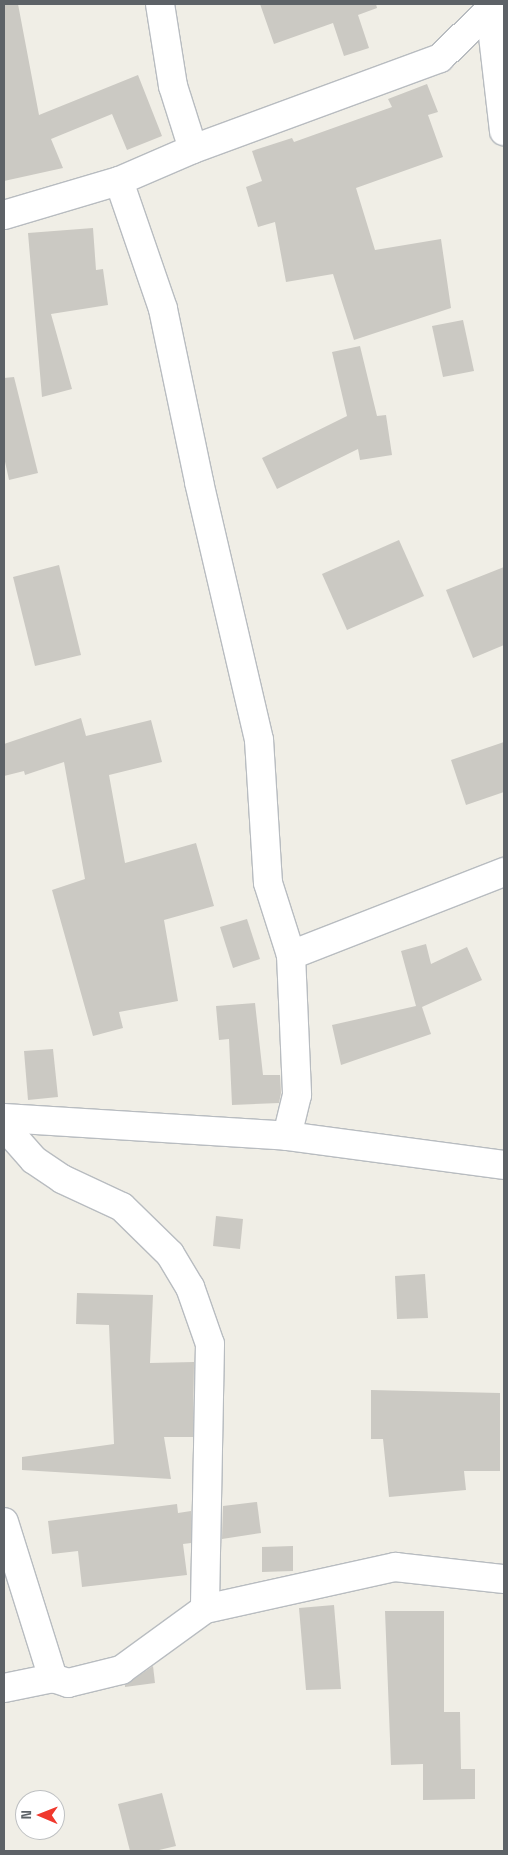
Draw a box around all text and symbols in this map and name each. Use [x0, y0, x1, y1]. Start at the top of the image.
north arrow [15, 1790, 65, 1840]
text: N [17, 1810, 35, 1820]

